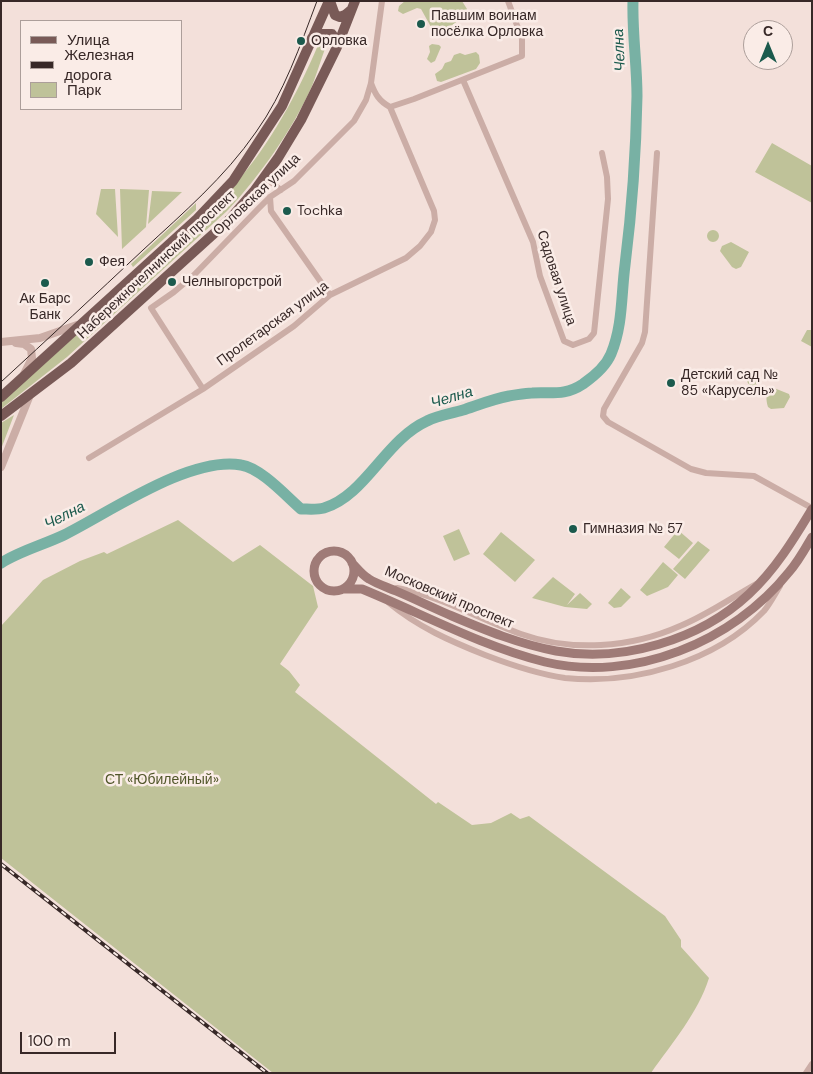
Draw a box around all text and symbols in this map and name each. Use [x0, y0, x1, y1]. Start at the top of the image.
place label: Павшим воинам посёлка Орловка [431, 8, 543, 40]
marker: Павшим воинам посёлка Орловка [415, 18, 427, 30]
legend [20, 20, 182, 110]
north arrow [743, 20, 793, 70]
text: С [763, 22, 773, 40]
water label: Челна [610, 28, 630, 72]
text: Улица [67, 30, 110, 50]
place label: Орловка [311, 33, 367, 49]
marker: Орловка [295, 35, 307, 47]
text: Железная дорога [64, 45, 134, 85]
text: Парк [67, 80, 101, 100]
street label: Орловская улица [210, 150, 304, 240]
street label: Набережночелнинский проспект [74, 187, 240, 343]
place label: Tochka [297, 203, 343, 219]
marker: Tochka [281, 205, 293, 217]
street label: Садовая улица [533, 228, 579, 328]
place label: Фея [99, 254, 125, 270]
marker: Фея [83, 256, 95, 268]
place label: Челныгорстрой [182, 274, 282, 290]
marker: Челныгорстрой [166, 276, 178, 288]
marker: Ак Барс Банк [39, 277, 51, 289]
street label: Пролетарская улица [214, 278, 332, 370]
place label: Ак Барс Банк [20, 291, 70, 324]
place label: Детский сад № 85 «Карусель» [681, 367, 778, 400]
marker: Детский сад № 85 «Карусель» [665, 377, 677, 389]
water label: Челна [429, 383, 475, 413]
water label: Челна [42, 498, 88, 534]
place label: Гимназия № 57 [583, 521, 683, 537]
marker: Гимназия № 57 [567, 523, 579, 535]
street label: Московский проспект [382, 563, 516, 633]
park label: СТ «Юбилейный» [105, 772, 219, 788]
scale bar [22, 1022, 119, 1054]
text: 100 m [28, 1031, 71, 1051]

